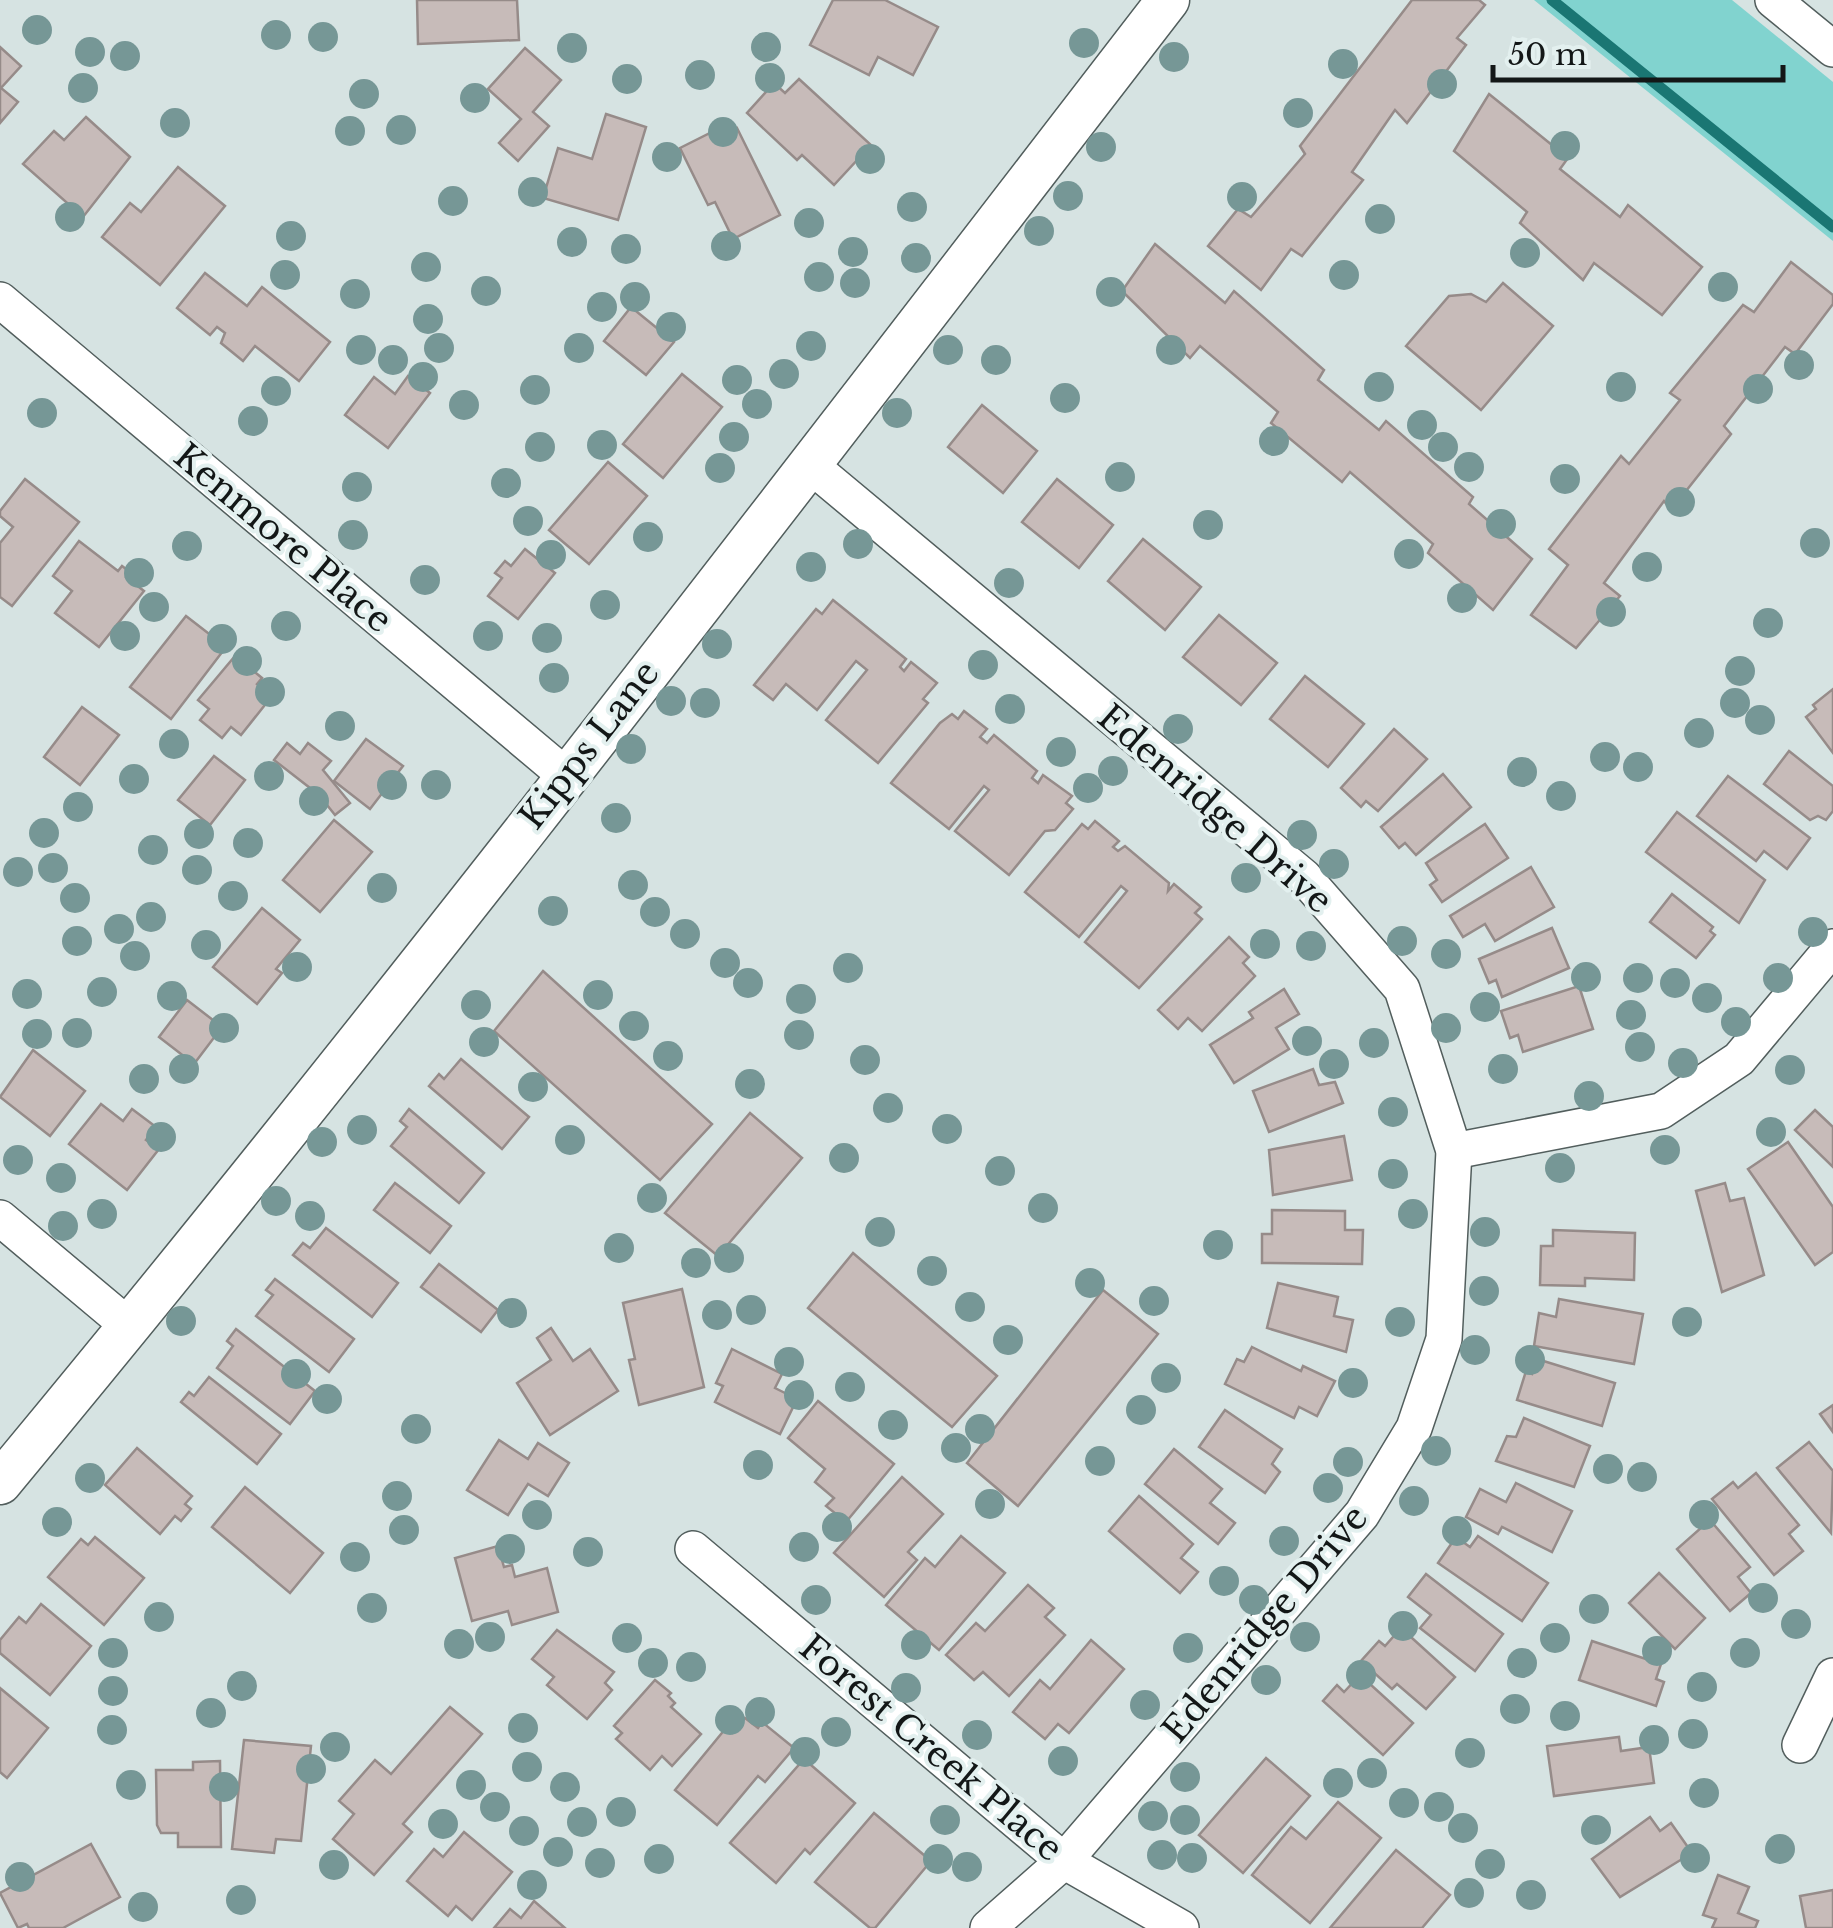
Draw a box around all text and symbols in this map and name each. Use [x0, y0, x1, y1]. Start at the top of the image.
scale bar [1493, 20, 1783, 82]
text: 50 m [1508, 36, 1587, 73]
street label: Kenmore Place [166, 434, 401, 641]
street label: Kipps Lane [510, 652, 668, 837]
street label: Edenridge Drive [1089, 695, 1341, 922]
street label: Edenridge Drive [1153, 1496, 1376, 1751]
street label: Forest Creek Place [791, 1625, 1071, 1870]

